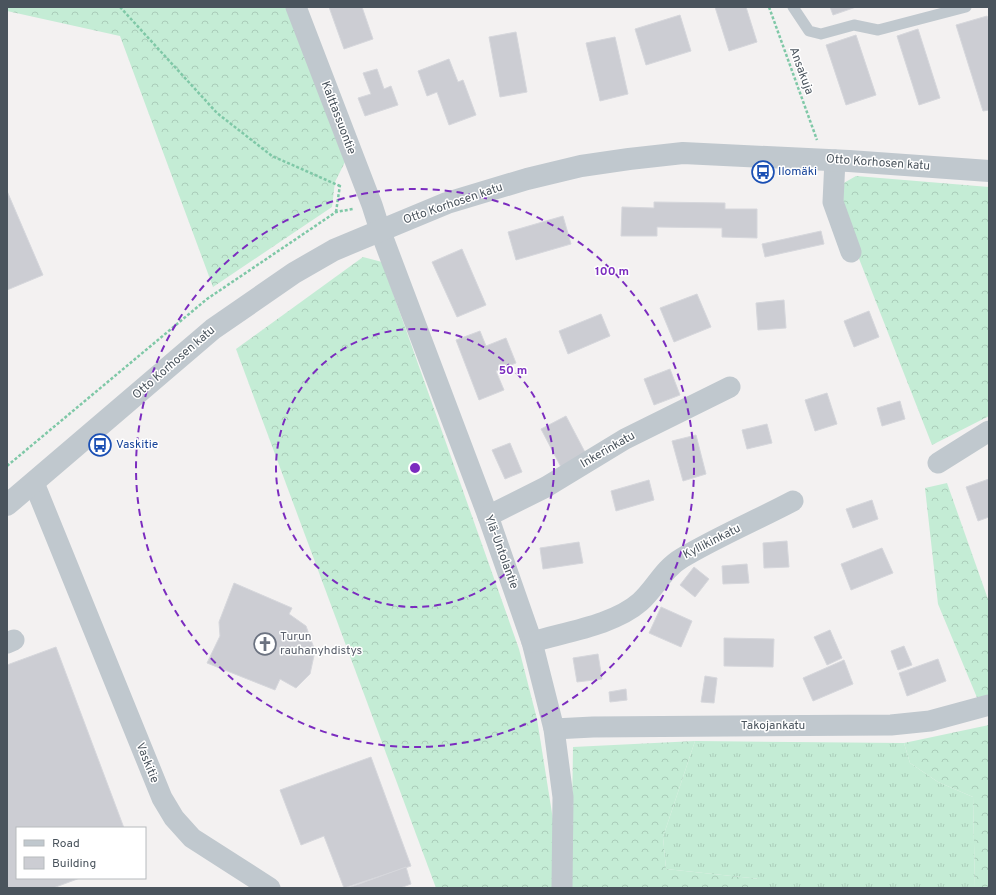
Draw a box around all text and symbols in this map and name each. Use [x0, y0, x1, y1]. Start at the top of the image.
street label: Ansakuja [785, 45, 817, 97]
street label: Kalttassuontie [317, 79, 359, 157]
street label: Otto Korhosen katu [825, 151, 931, 175]
bus stop icon: Ilomäki [750, 159, 776, 185]
place label: Ilomäki [778, 164, 817, 180]
street label: Otto Korhosen katu [401, 179, 505, 229]
text: 100 m [595, 264, 629, 280]
street label: Otto Korhosen katu [129, 323, 219, 403]
text: 50 m [499, 363, 527, 379]
street label: Inkerinkatu [578, 428, 638, 472]
bus stop icon: Vaskitie [87, 432, 113, 458]
place label: Vaskitie [116, 437, 158, 453]
centre of rings [408, 461, 422, 475]
street label: Ylä-Untolantie [480, 513, 522, 591]
street label: Kyllikinkatu [681, 521, 743, 563]
place label: Turun rauhanyhdistys [280, 629, 362, 659]
church icon: Turun rauhanyhdistys [252, 631, 278, 657]
street label: Takojankatu [741, 718, 805, 734]
street label: Vaskitie [132, 740, 162, 786]
legend [16, 827, 146, 879]
text: Road [52, 836, 80, 852]
text: Building [52, 856, 96, 872]

